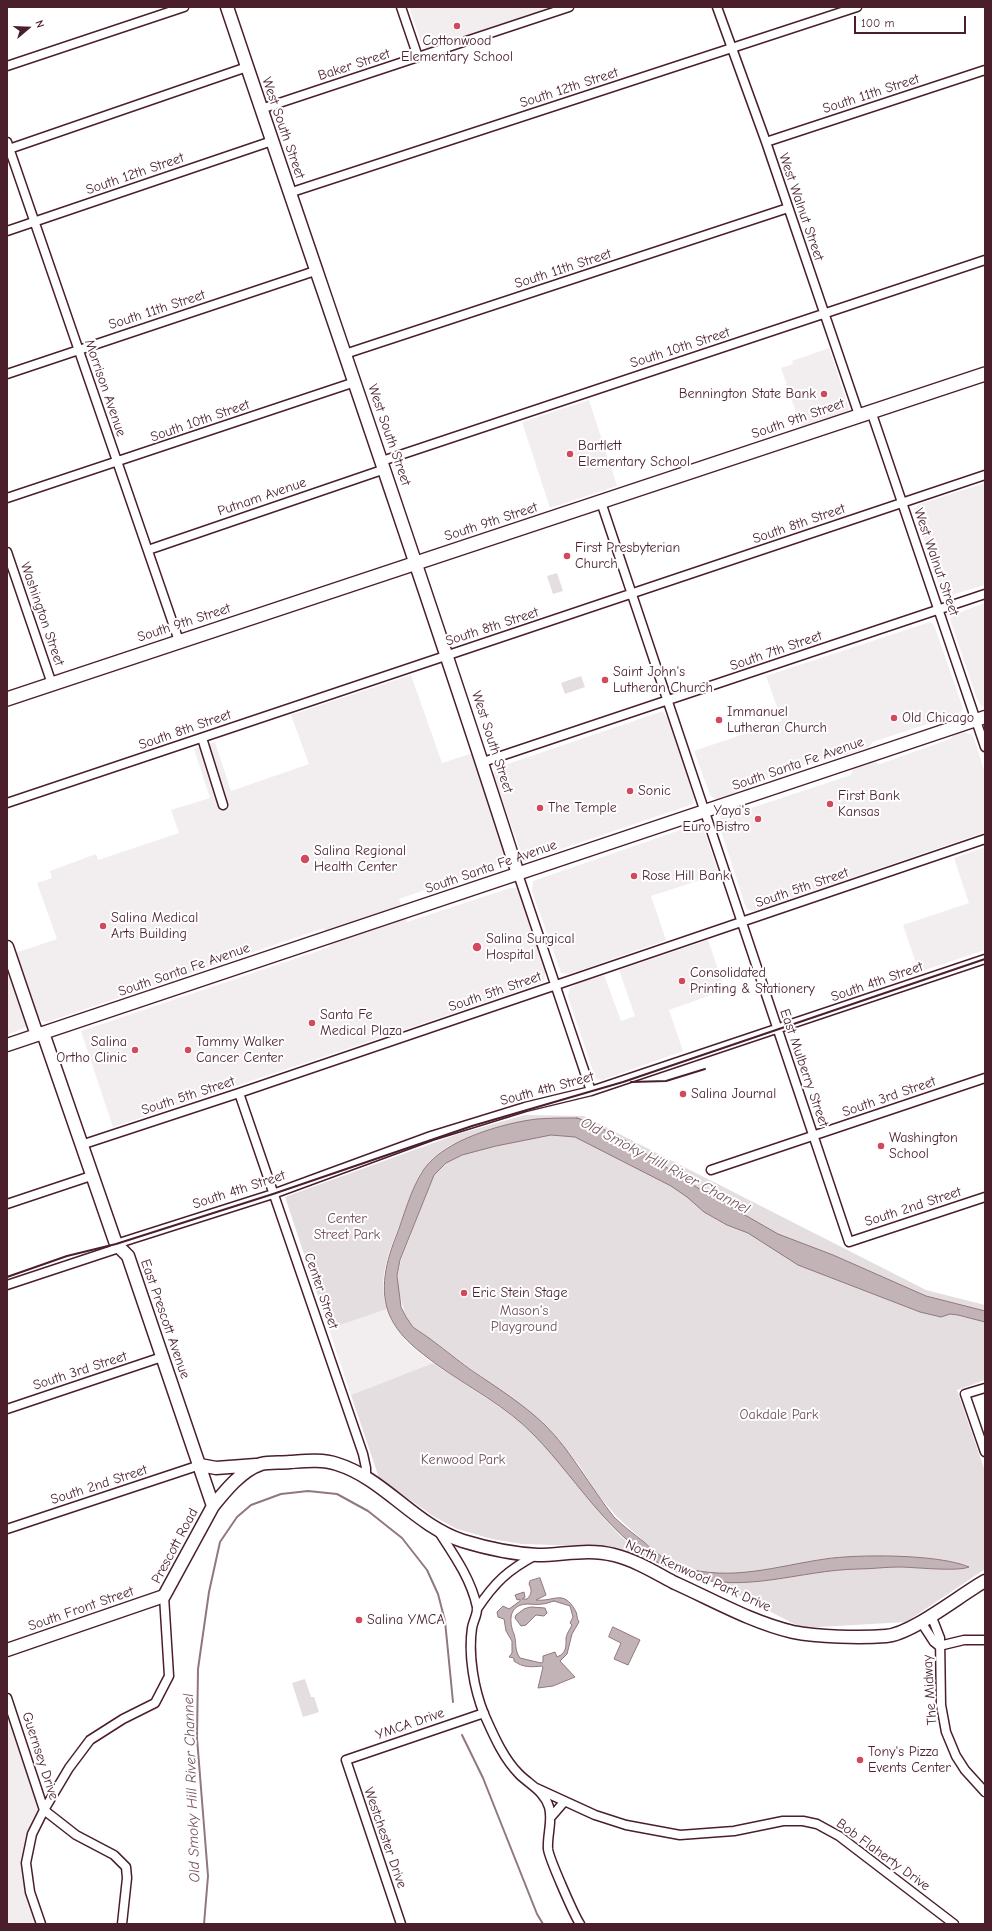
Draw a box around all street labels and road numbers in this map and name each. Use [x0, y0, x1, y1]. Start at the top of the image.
street label: Baker Street [316, 45, 392, 85]
street label: South 12th Street [518, 64, 620, 112]
street label: South 11th Street [820, 70, 922, 118]
street label: West South Street [258, 75, 308, 181]
street label: South 12th Street [84, 149, 186, 199]
street label: West Walnut Street [775, 151, 827, 263]
street label: South 11th Street [512, 245, 614, 293]
street label: South 11th Street [106, 286, 208, 334]
street label: South 10th Street [628, 324, 732, 372]
street label: Morrison Avenue [81, 337, 129, 439]
street label: West South Street [364, 382, 414, 488]
street label: South 9th Street [749, 395, 847, 443]
street label: South 10th Street [148, 396, 252, 446]
street label: Putnam Avenue [215, 474, 309, 520]
street label: South 9th Street [442, 499, 540, 545]
street label: South 8th Street [750, 500, 848, 548]
street label: West Walnut Street [910, 506, 962, 618]
street label: Washington Street [16, 560, 68, 668]
street label: South 9th Street [135, 600, 233, 646]
street label: South 8th Street [443, 604, 541, 650]
street label: South 7th Street [728, 627, 824, 675]
street label: West South Street [468, 689, 516, 795]
street label: South 8th Street [136, 706, 234, 754]
street label: South Santa Fe Avenue [730, 734, 866, 794]
street label: South Santa Fe Avenue [423, 837, 559, 897]
street label: South 5th Street [753, 864, 851, 912]
street label: South Santa Fe Avenue [116, 940, 252, 1000]
street label: South 4th Street [829, 958, 925, 1006]
street label: South 5th Street [446, 968, 544, 1016]
street label: East Mulberry Street [776, 1007, 832, 1129]
street label: South 4th Street [498, 1068, 596, 1110]
street label: South 5th Street [139, 1073, 237, 1119]
street label: South 3rd Street [840, 1073, 938, 1121]
street label: South 4th Street [191, 1167, 287, 1213]
street label: South 2nd Street [863, 1183, 963, 1231]
street label: Center Street [300, 1251, 342, 1331]
street label: East Prescott Avenue [137, 1257, 193, 1381]
street label: South 3rd Street [31, 1348, 129, 1394]
street label: South 2nd Street [49, 1461, 149, 1509]
street label: Prescott Road [148, 1505, 202, 1587]
street label: North Kenwood Park Drive [623, 1536, 773, 1616]
street label: South Front Street [26, 1583, 136, 1635]
street label: The Midway [919, 1654, 941, 1726]
street label: YMCA Drive [373, 1704, 447, 1744]
street label: Guernsey Drive [18, 1710, 62, 1802]
street label: Westchester Drive [360, 1785, 410, 1891]
street label: Bob Flaherty Drive [833, 1815, 933, 1895]

